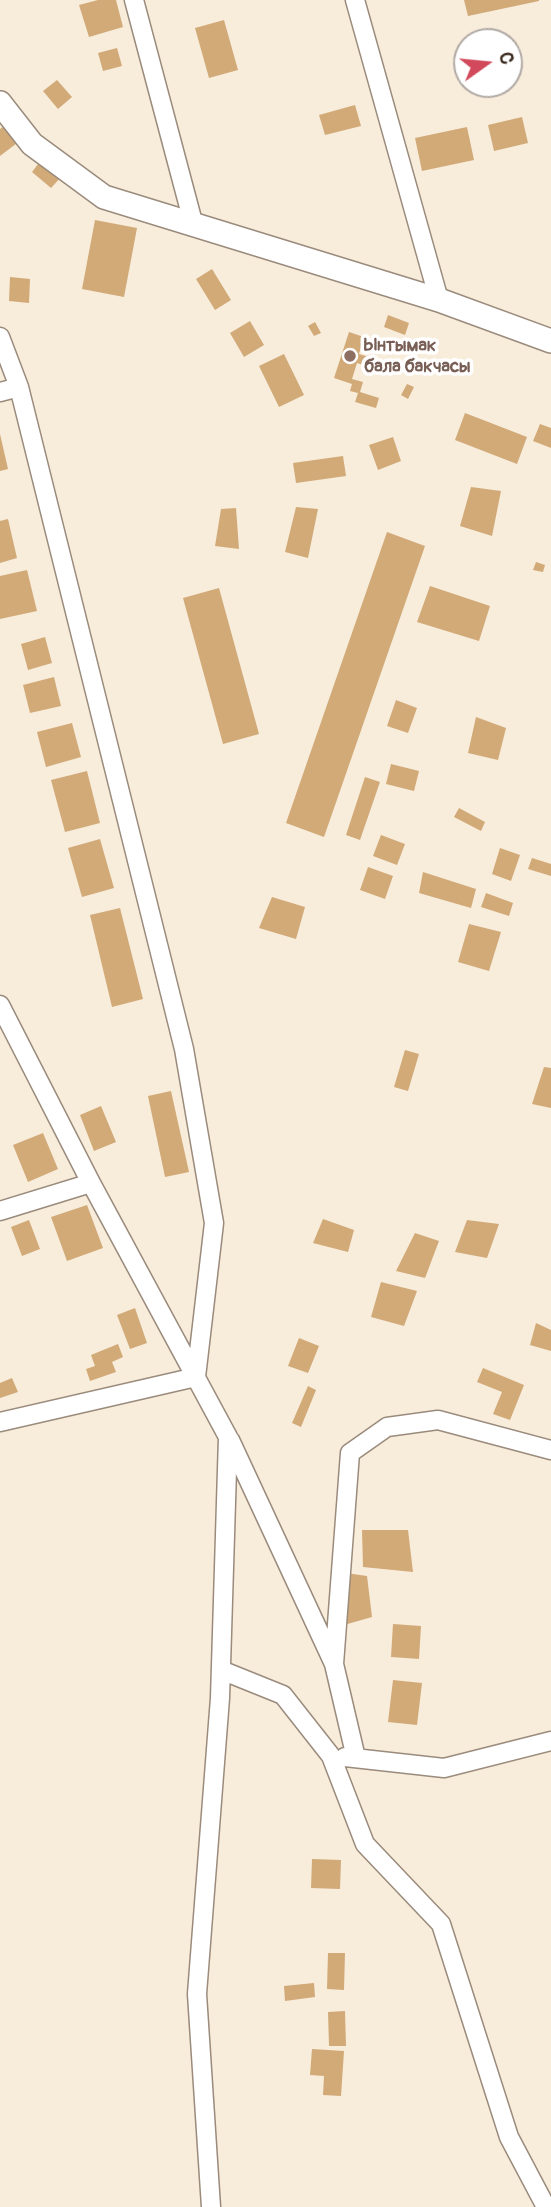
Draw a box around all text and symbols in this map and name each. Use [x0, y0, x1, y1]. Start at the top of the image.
north arrow [453, 28, 523, 98]
text: С [493, 49, 519, 67]
place label: Ынтымак бала бакчасы [364, 335, 471, 378]
marker: Ынтымак бала бакчасы [342, 348, 358, 364]

